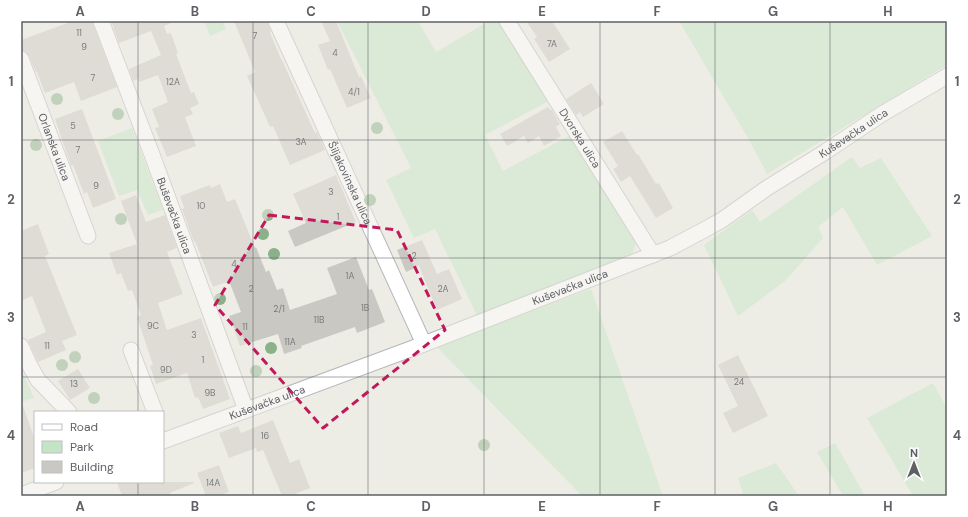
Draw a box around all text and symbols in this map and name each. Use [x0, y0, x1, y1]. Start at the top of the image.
text: A [75, 3, 85, 20]
text: B [191, 3, 199, 20]
text: C [306, 3, 316, 20]
text: D [421, 3, 431, 20]
text: E [538, 3, 546, 20]
text: F [653, 3, 661, 20]
text: G [768, 3, 778, 20]
text: H [883, 3, 893, 20]
house number: 11 [76, 27, 82, 39]
house number: 7 [253, 30, 258, 42]
house number: 7A [547, 38, 557, 50]
house number: 9 [81, 41, 87, 53]
house number: 4 [332, 47, 338, 59]
house number: 7 [91, 72, 96, 84]
text: 1 [9, 73, 13, 90]
text: 1 [955, 73, 959, 90]
house number: 12A [166, 76, 180, 88]
house number: 4/1 [348, 86, 360, 98]
street label: Kuševačka ulica [816, 105, 890, 161]
street label: Dvorska ulica [556, 106, 604, 170]
street label: Orlanska ulica [35, 111, 73, 183]
house number: 5 [70, 120, 76, 132]
house number: 3A [296, 136, 306, 148]
street label: Šiljakovinska ulica [325, 139, 375, 227]
house number: 7 [76, 144, 81, 156]
street label: Buševačka ulica [154, 175, 195, 256]
house number: 9 [93, 180, 99, 192]
house number: 3 [328, 186, 334, 198]
text: 2 [7, 191, 15, 208]
text: 2 [953, 191, 961, 208]
house number: 10 [197, 200, 205, 212]
house number: 1 [337, 211, 340, 223]
house number: 2 [411, 250, 417, 262]
house number: 4 [231, 258, 237, 270]
street label: Kuševačka ulica [530, 266, 610, 308]
house number: 1A [346, 270, 354, 282]
house number: 2 [248, 283, 254, 295]
house number: 2A [437, 283, 449, 295]
house number: 1B [361, 302, 369, 314]
house number: 2/1 [273, 303, 285, 315]
text: 3 [7, 309, 15, 326]
text: 3 [953, 309, 961, 326]
house number: 11B [313, 314, 325, 326]
house number: 9C [147, 320, 160, 332]
house number: 11 [242, 321, 248, 333]
house number: 3 [191, 329, 197, 341]
house number: 11A [284, 336, 296, 348]
house number: 11 [44, 340, 50, 352]
house number: 1 [202, 354, 205, 366]
house number: 9D [160, 364, 172, 376]
house number: 24 [734, 376, 745, 388]
house number: 13 [70, 378, 78, 390]
street label: Kuševačka ulica [227, 382, 307, 423]
house number: 9B [204, 387, 216, 399]
legend [34, 411, 164, 483]
text: Road [70, 419, 98, 435]
text: 4 [7, 427, 15, 444]
text: 4 [953, 427, 961, 444]
house number: 16 [261, 430, 270, 442]
text: Park [70, 439, 94, 455]
north arrow [894, 443, 934, 483]
text: N [910, 446, 918, 460]
text: Building [70, 459, 114, 475]
house number: 14A [206, 477, 220, 489]
text: A [75, 498, 85, 515]
text: B [191, 498, 199, 515]
text: C [306, 498, 316, 515]
text: D [421, 498, 431, 515]
text: E [538, 498, 546, 515]
text: F [653, 498, 661, 515]
text: G [768, 498, 778, 515]
text: H [883, 498, 893, 515]

